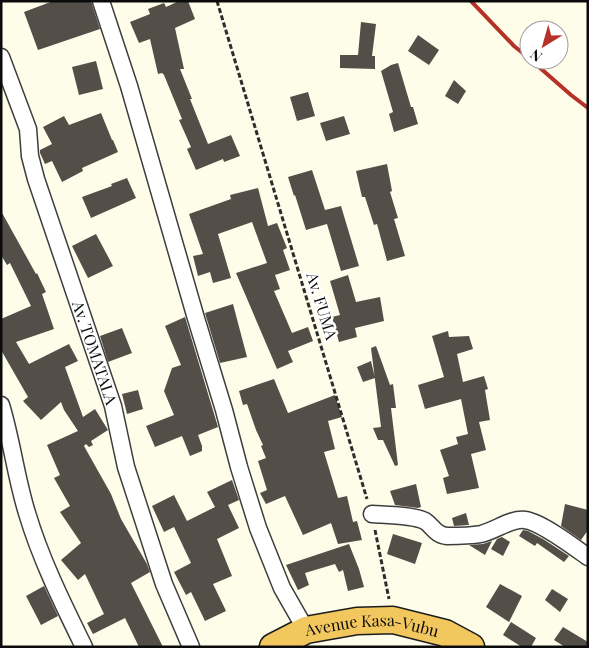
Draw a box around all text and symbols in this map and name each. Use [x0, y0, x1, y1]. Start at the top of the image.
north arrow [519, 20, 569, 70]
text: N [526, 45, 546, 66]
street label: Av. FUMA [302, 269, 343, 343]
street label: Av. TOMATALA [68, 297, 123, 408]
street label: Avenue Kasa-Vubu [302, 609, 441, 641]

